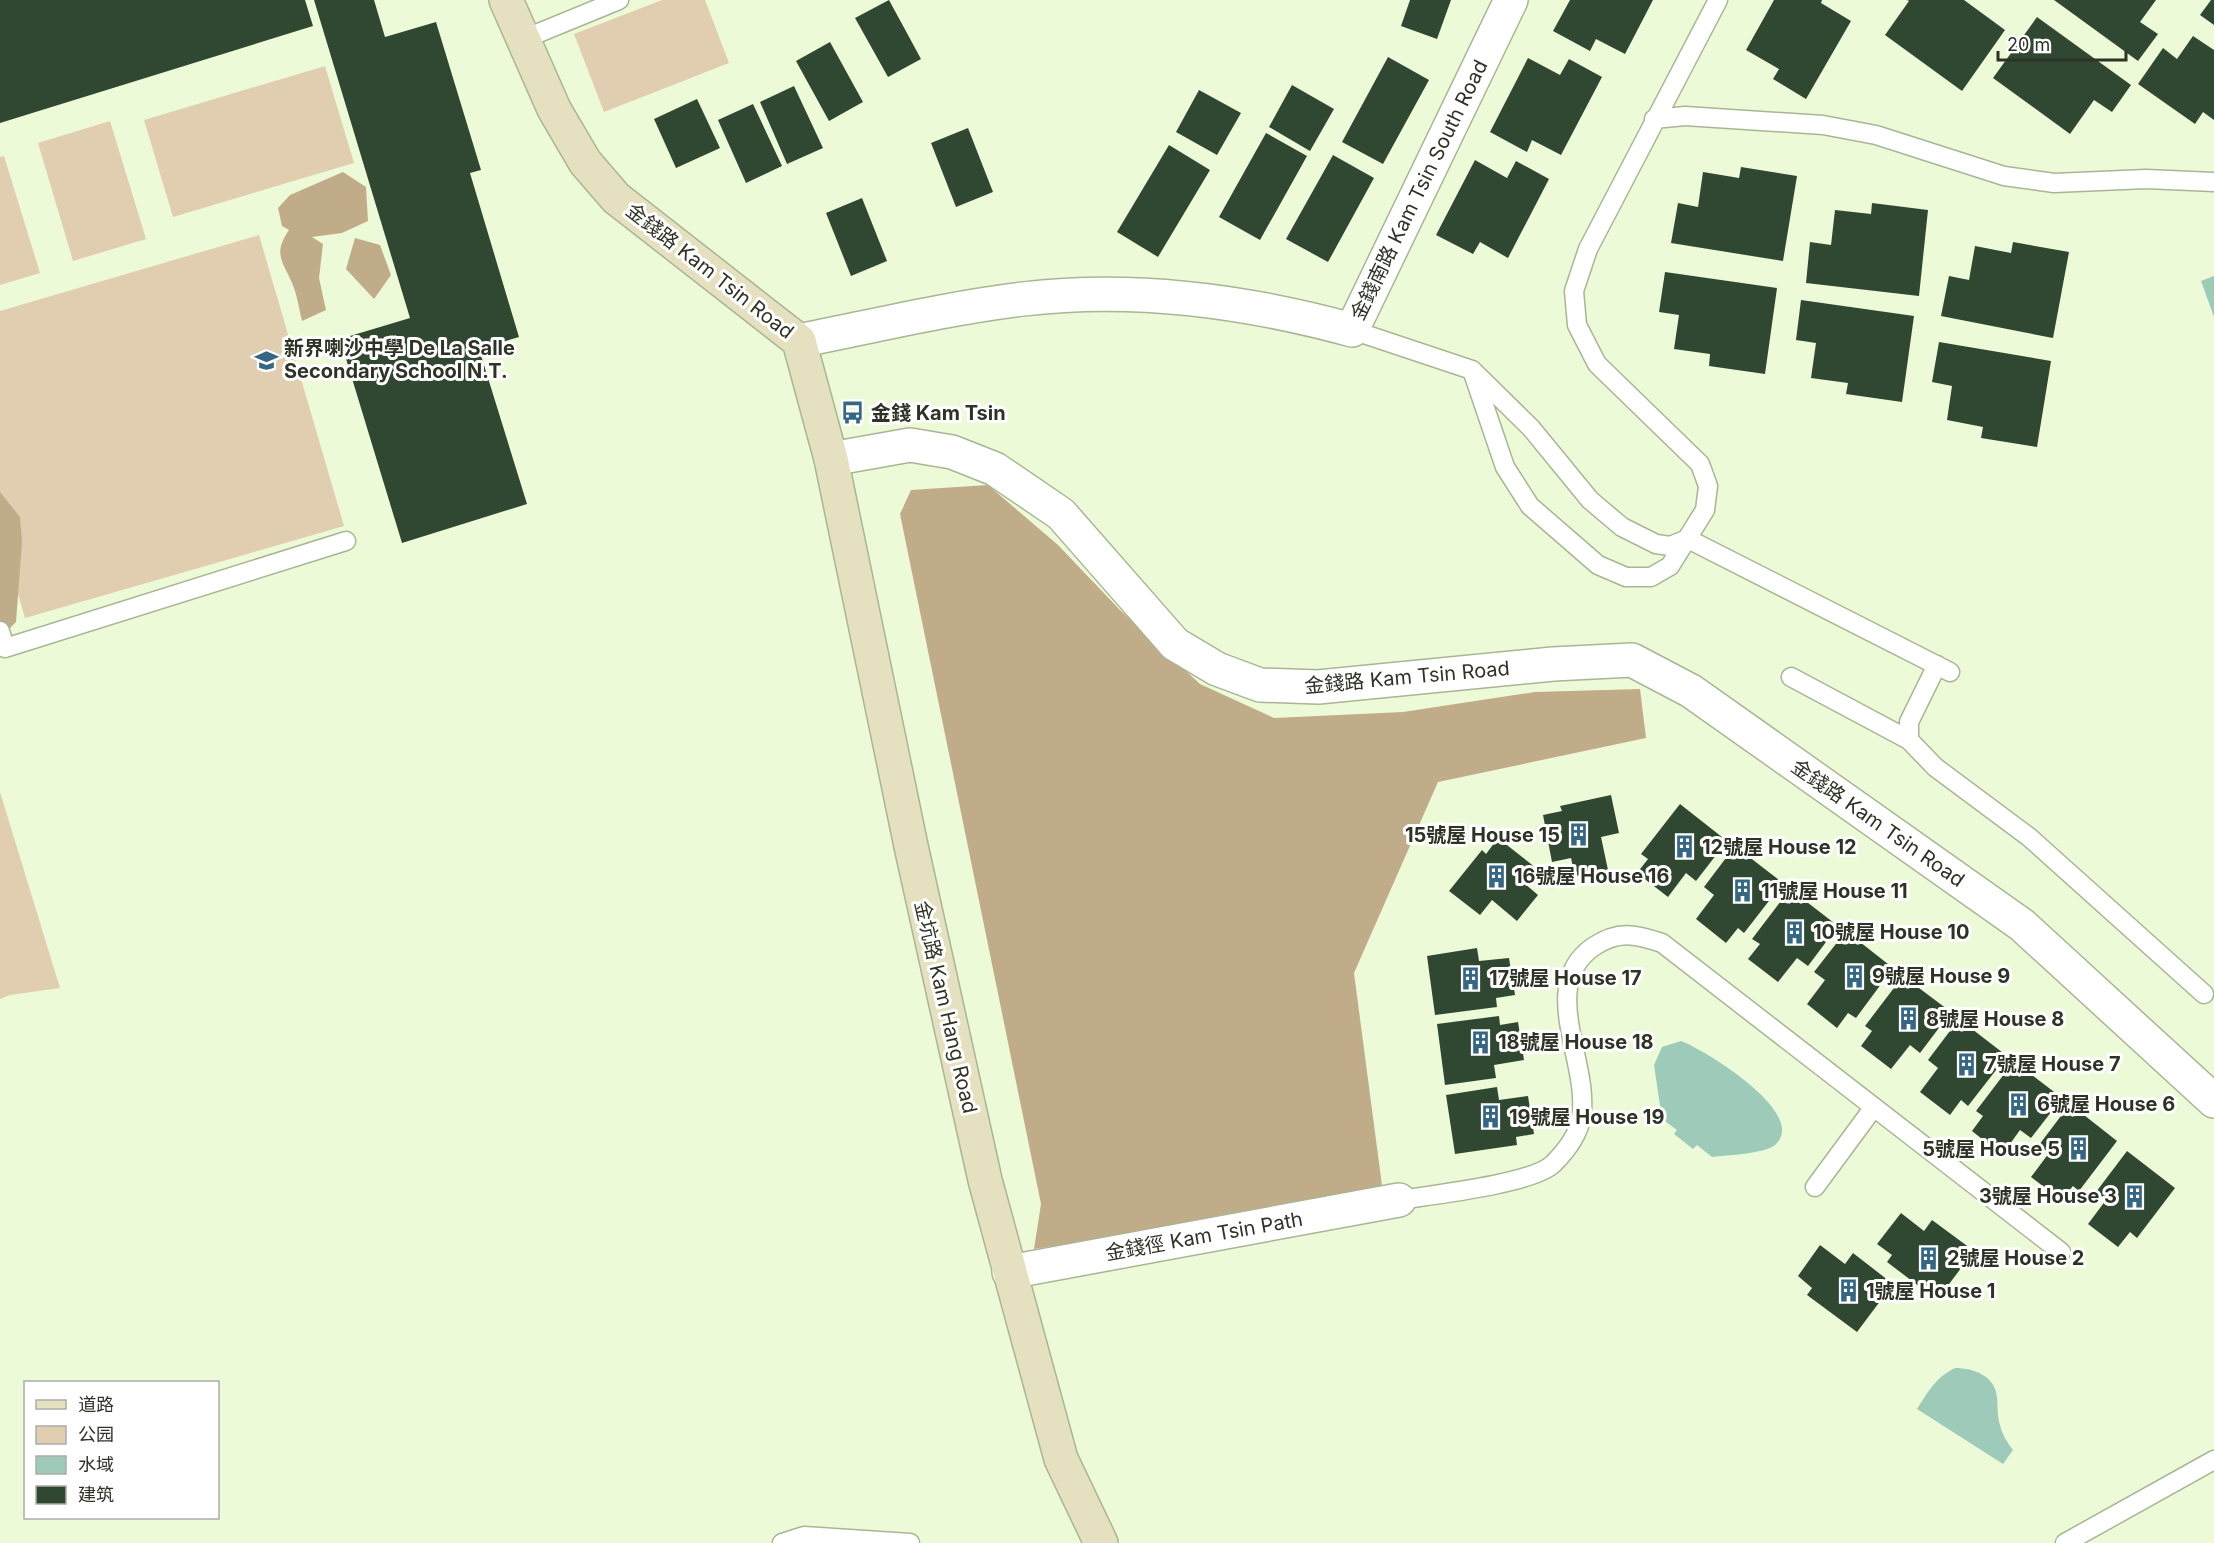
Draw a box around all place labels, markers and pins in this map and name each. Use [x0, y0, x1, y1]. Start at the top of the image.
place label: 新界喇沙中學 De La Salle Secondary School N.T. [284, 336, 515, 383]
school or university icon: 新界喇沙中學 De La Salle Secondary School N.T. [253, 347, 279, 373]
bus stop icon: 金錢 Kam Tsin [840, 400, 866, 426]
place label: 金錢 Kam Tsin [871, 401, 1006, 425]
building icon: 15號屋 House 15 [1565, 822, 1591, 848]
place label: 15號屋 House 15 [1405, 823, 1560, 847]
building icon: 12號屋 House 12 [1671, 834, 1697, 860]
place label: 12號屋 House 12 [1702, 835, 1857, 859]
building icon: 16號屋 House 16 [1483, 863, 1509, 889]
place label: 16號屋 House 16 [1514, 864, 1669, 888]
building icon: 11號屋 House 11 [1730, 878, 1756, 904]
place label: 11號屋 House 11 [1761, 879, 1908, 903]
building icon: 10號屋 House 10 [1782, 919, 1808, 945]
place label: 10號屋 House 10 [1813, 920, 1969, 944]
building icon: 9號屋 House 9 [1841, 963, 1867, 989]
place label: 9號屋 House 9 [1872, 964, 2010, 988]
building icon: 17號屋 House 17 [1458, 965, 1484, 991]
place label: 17號屋 House 17 [1489, 966, 1642, 990]
building icon: 8號屋 House 8 [1895, 1006, 1921, 1032]
place label: 8號屋 House 8 [1926, 1007, 2064, 1031]
building icon: 18號屋 House 18 [1467, 1029, 1493, 1055]
place label: 18號屋 House 18 [1498, 1030, 1654, 1054]
building icon: 7號屋 House 7 [1954, 1051, 1980, 1077]
place label: 7號屋 House 7 [1985, 1052, 2121, 1076]
building icon: 6號屋 House 6 [2006, 1091, 2032, 1117]
place label: 6號屋 House 6 [2037, 1092, 2175, 1116]
building icon: 19號屋 House 19 [1478, 1104, 1504, 1130]
place label: 19號屋 House 19 [1509, 1105, 1664, 1129]
building icon: 5號屋 House 5 [2065, 1136, 2091, 1162]
place label: 5號屋 House 5 [1922, 1137, 2060, 1161]
building icon: 3號屋 House 3 [2122, 1183, 2148, 1209]
place label: 3號屋 House 3 [1979, 1184, 2117, 1208]
building icon: 2號屋 House 2 [1916, 1245, 1942, 1271]
place label: 2號屋 House 2 [1947, 1246, 2084, 1270]
building icon: 1號屋 House 1 [1835, 1278, 1861, 1304]
place label: 1號屋 House 1 [1866, 1279, 1996, 1303]

